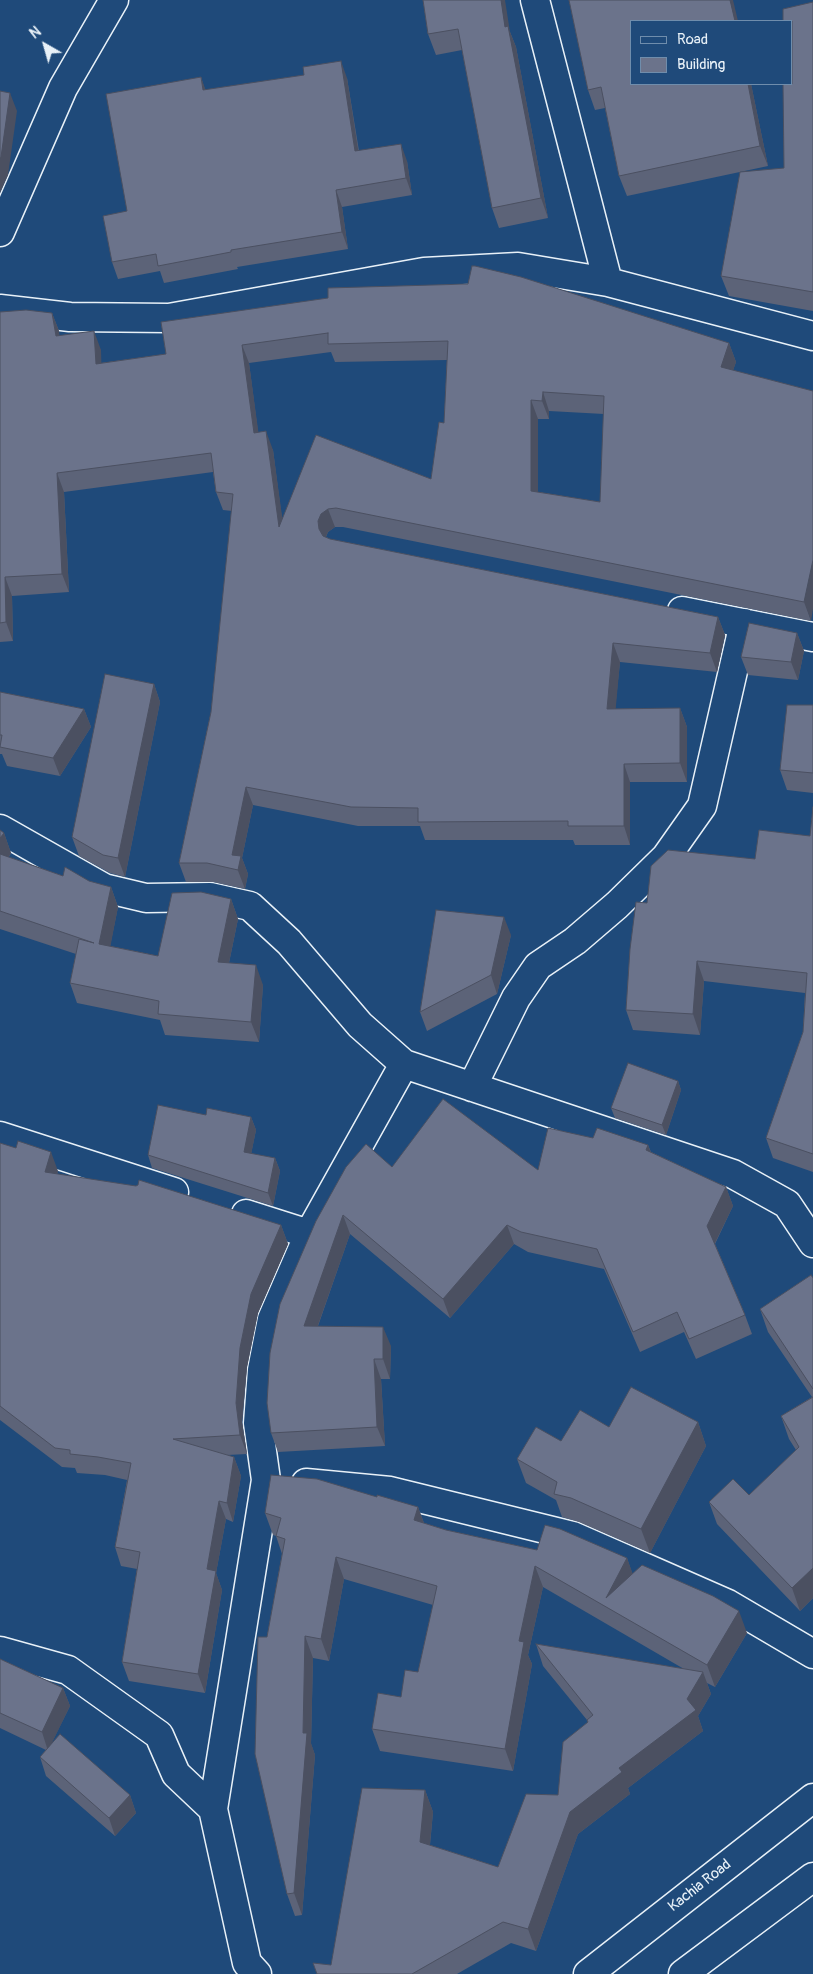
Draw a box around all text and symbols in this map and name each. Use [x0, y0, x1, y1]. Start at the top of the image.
north arrow [20, 20, 70, 70]
legend [630, 20, 793, 85]
text: N [26, 23, 44, 42]
text: Road [677, 30, 708, 49]
text: Building [677, 55, 725, 74]
street label: Kachia Road [665, 1856, 735, 1916]

